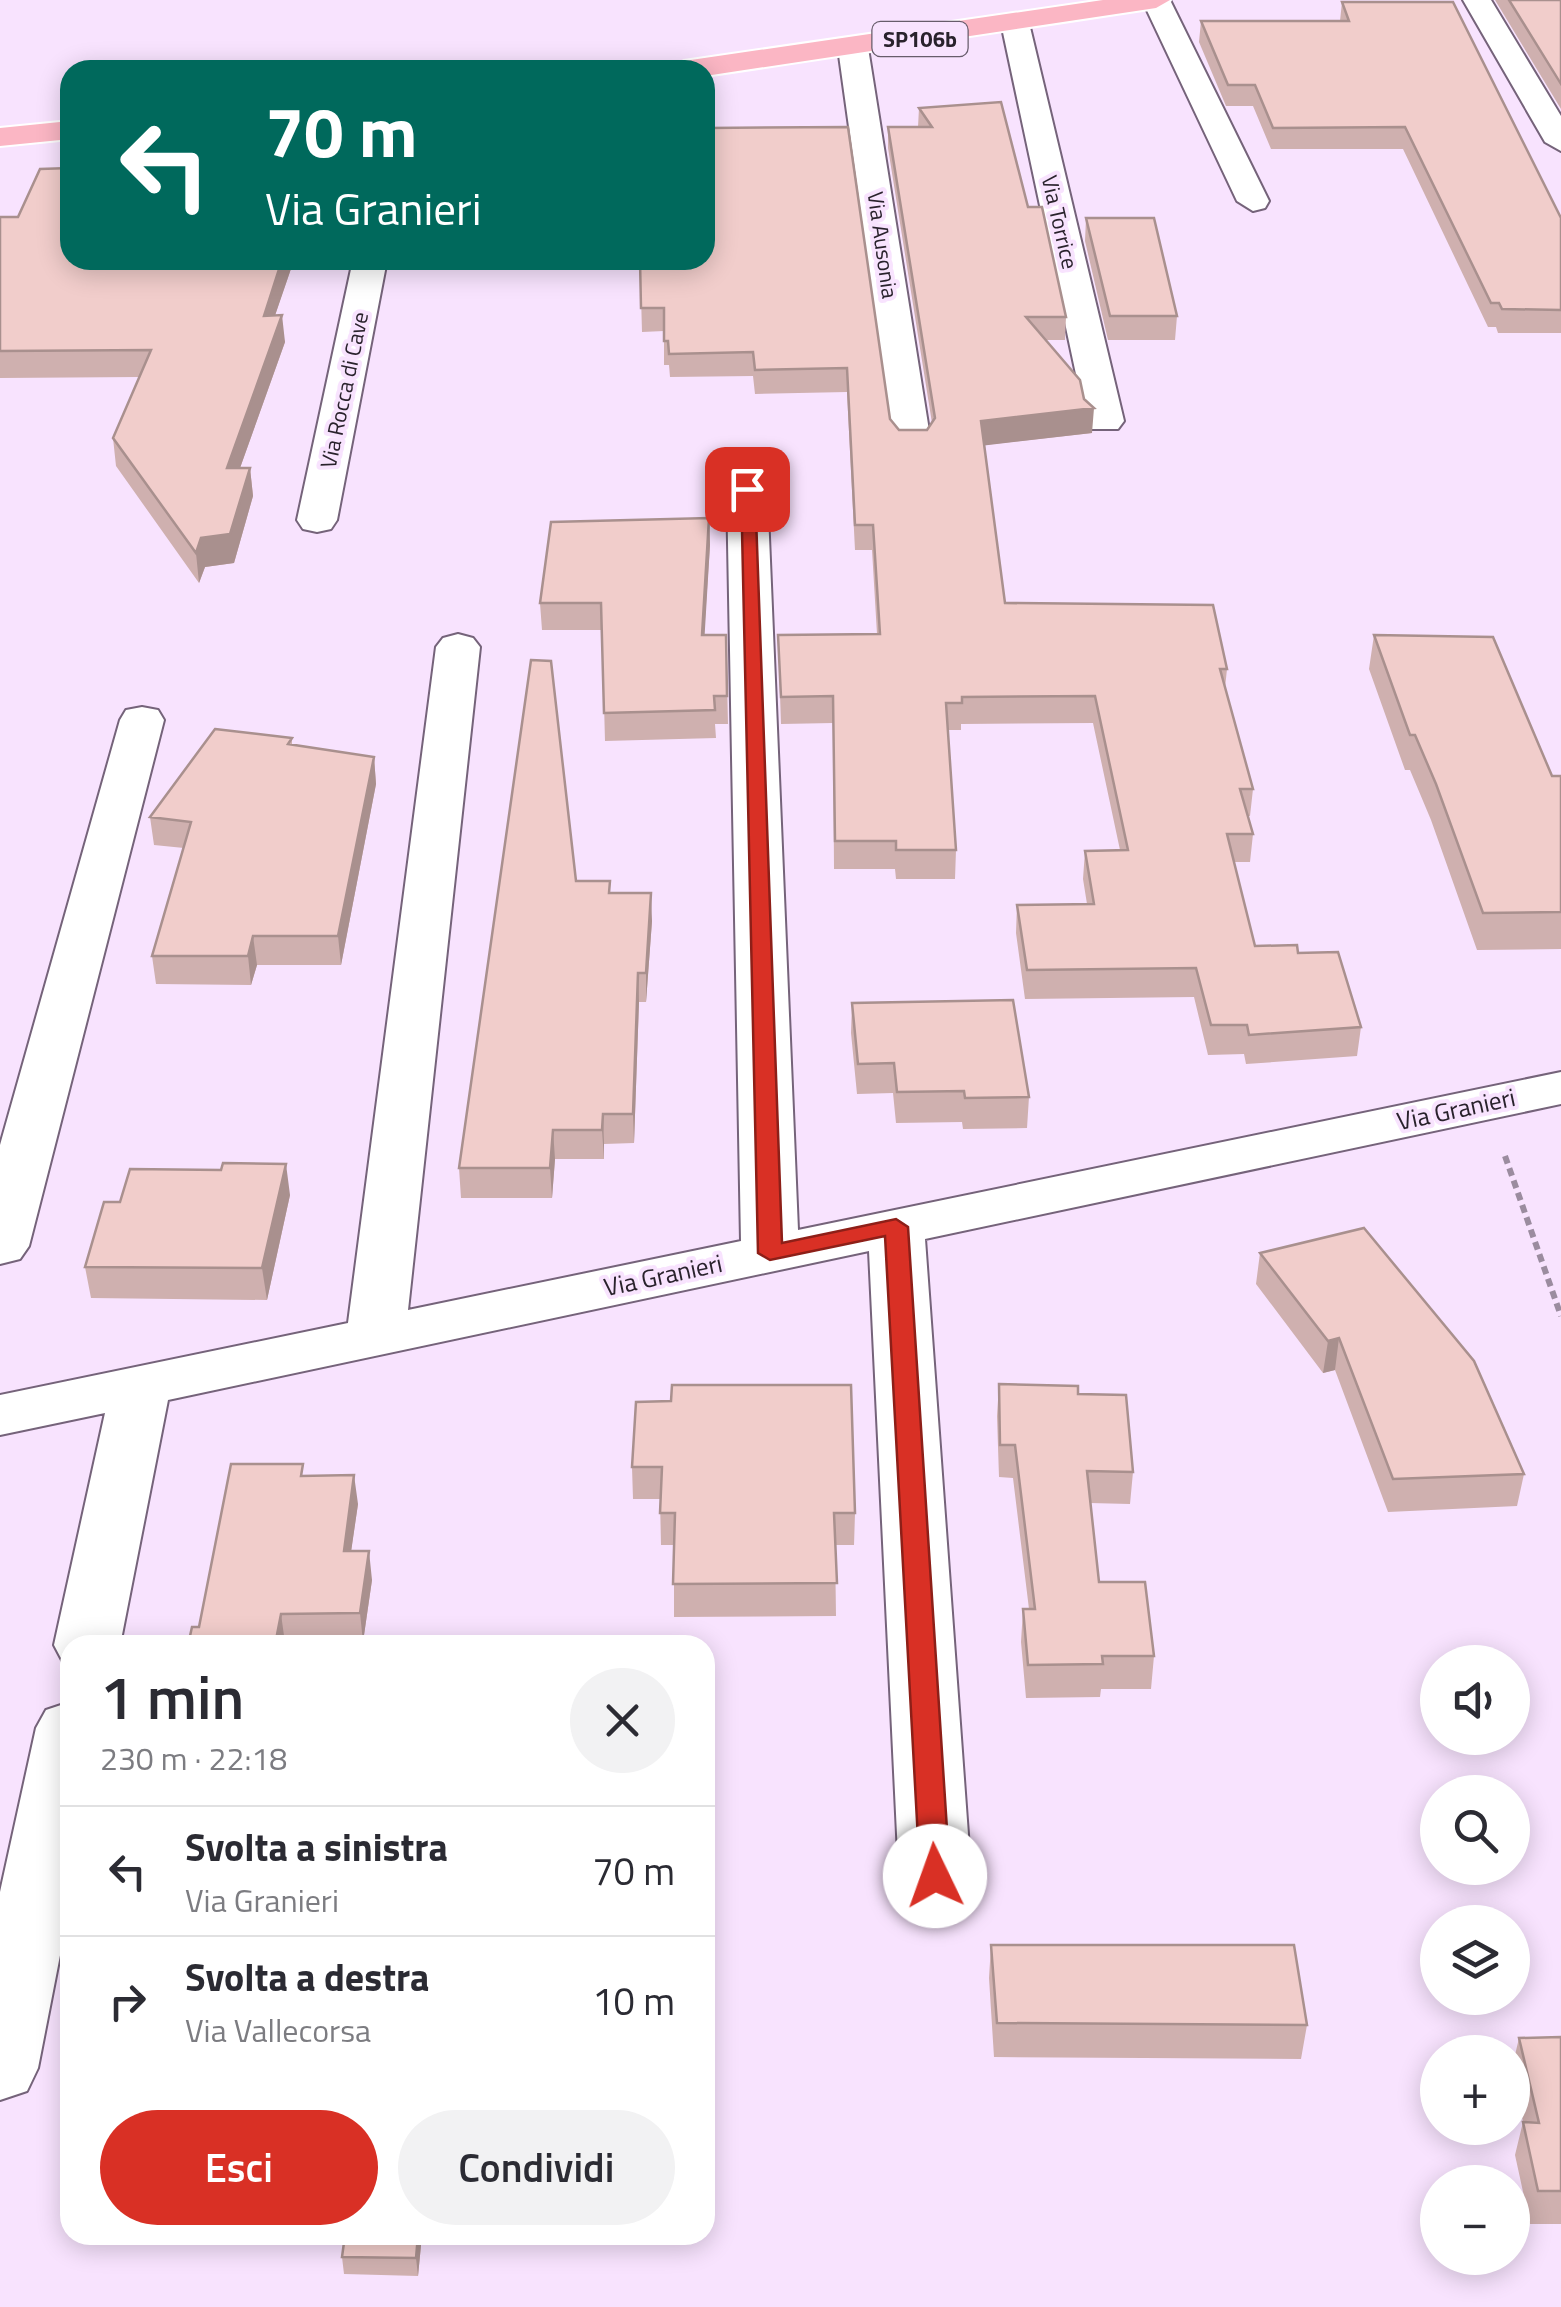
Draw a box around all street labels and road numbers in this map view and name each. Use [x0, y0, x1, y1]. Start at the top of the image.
road number: SP106b [872, 22, 968, 56]
street label: Via Torrice [1033, 172, 1087, 272]
street label: Via Ausonia [859, 189, 907, 301]
street label: Via Rocca di Cave [311, 309, 377, 471]
street label: Via Granieri [1393, 1078, 1519, 1140]
street label: Via Granieri [600, 1244, 726, 1306]

